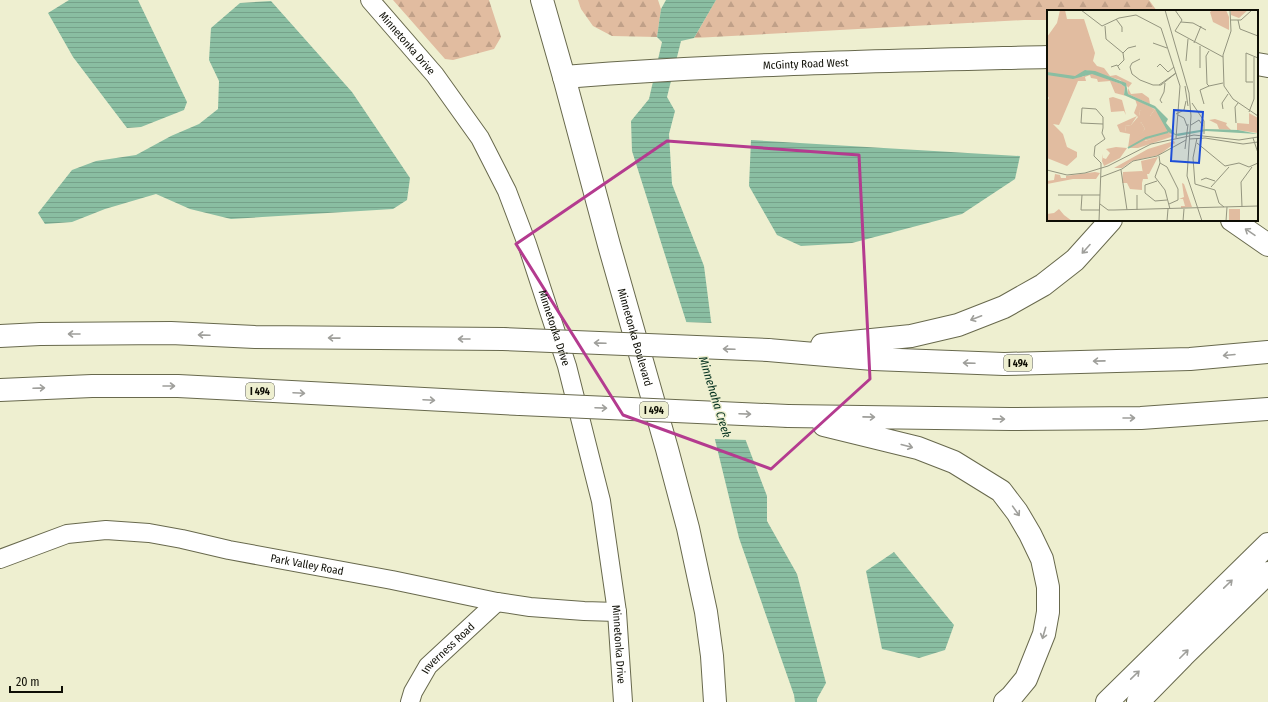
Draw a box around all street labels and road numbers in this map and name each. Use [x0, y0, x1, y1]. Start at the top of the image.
street label: Minnetonka Drive [376, 9, 438, 78]
street label: McGinty Road West [762, 56, 849, 72]
street label: Minnetonka Boulevard [615, 287, 655, 388]
street label: Minnetonka Drive [536, 288, 572, 368]
road number: I 494 [1004, 355, 1032, 371]
road number: I 494 [246, 383, 274, 399]
road number: I 494 [640, 402, 668, 418]
street label: Park Valley Road [269, 552, 345, 578]
street label: Minnetonka Drive [609, 604, 628, 684]
street label: Inverness Road [419, 620, 477, 676]

